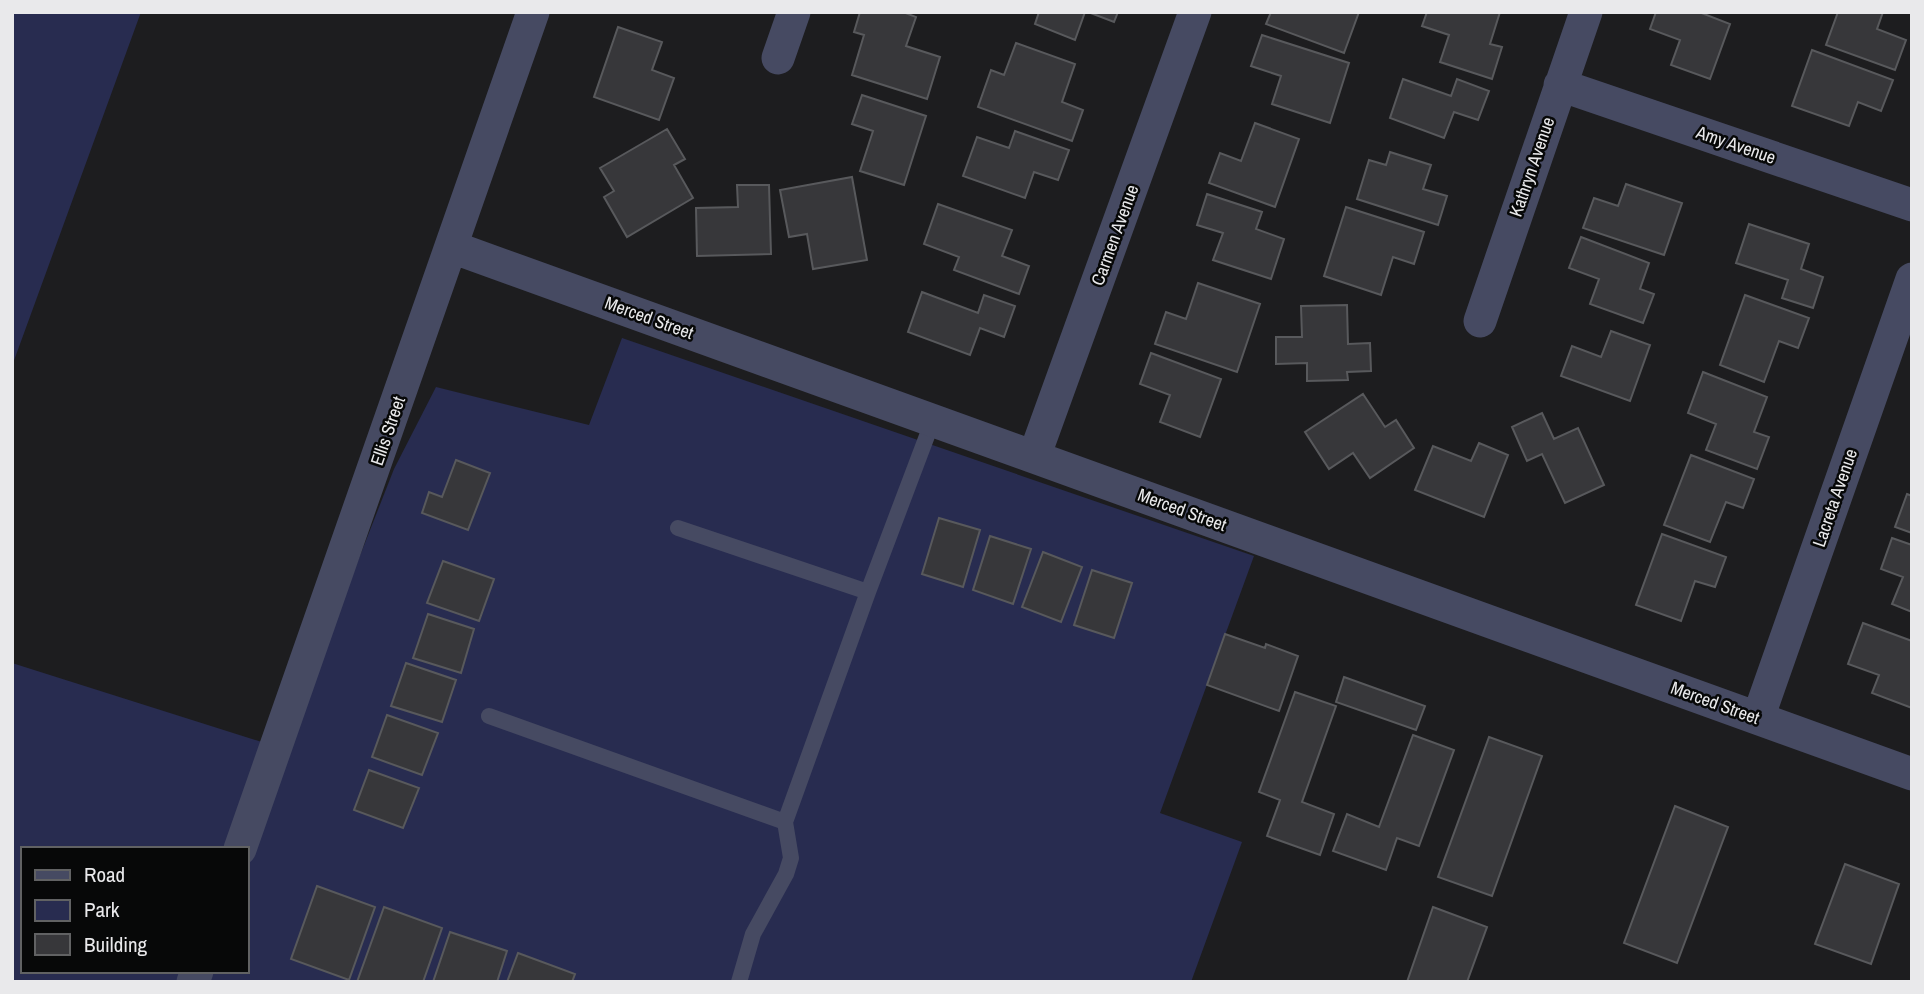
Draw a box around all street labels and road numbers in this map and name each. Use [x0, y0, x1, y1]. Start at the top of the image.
street label: Kathryn Avenue [1503, 114, 1560, 220]
street label: Amy Avenue [1692, 119, 1779, 170]
street label: Carmen Avenue [1085, 181, 1144, 289]
street label: Merced Street [601, 290, 697, 345]
street label: Ellis Street [364, 393, 411, 469]
street label: Lacreta Avenue [1806, 445, 1863, 550]
street label: Merced Street [1134, 482, 1230, 537]
street label: Merced Street [1667, 675, 1763, 730]

